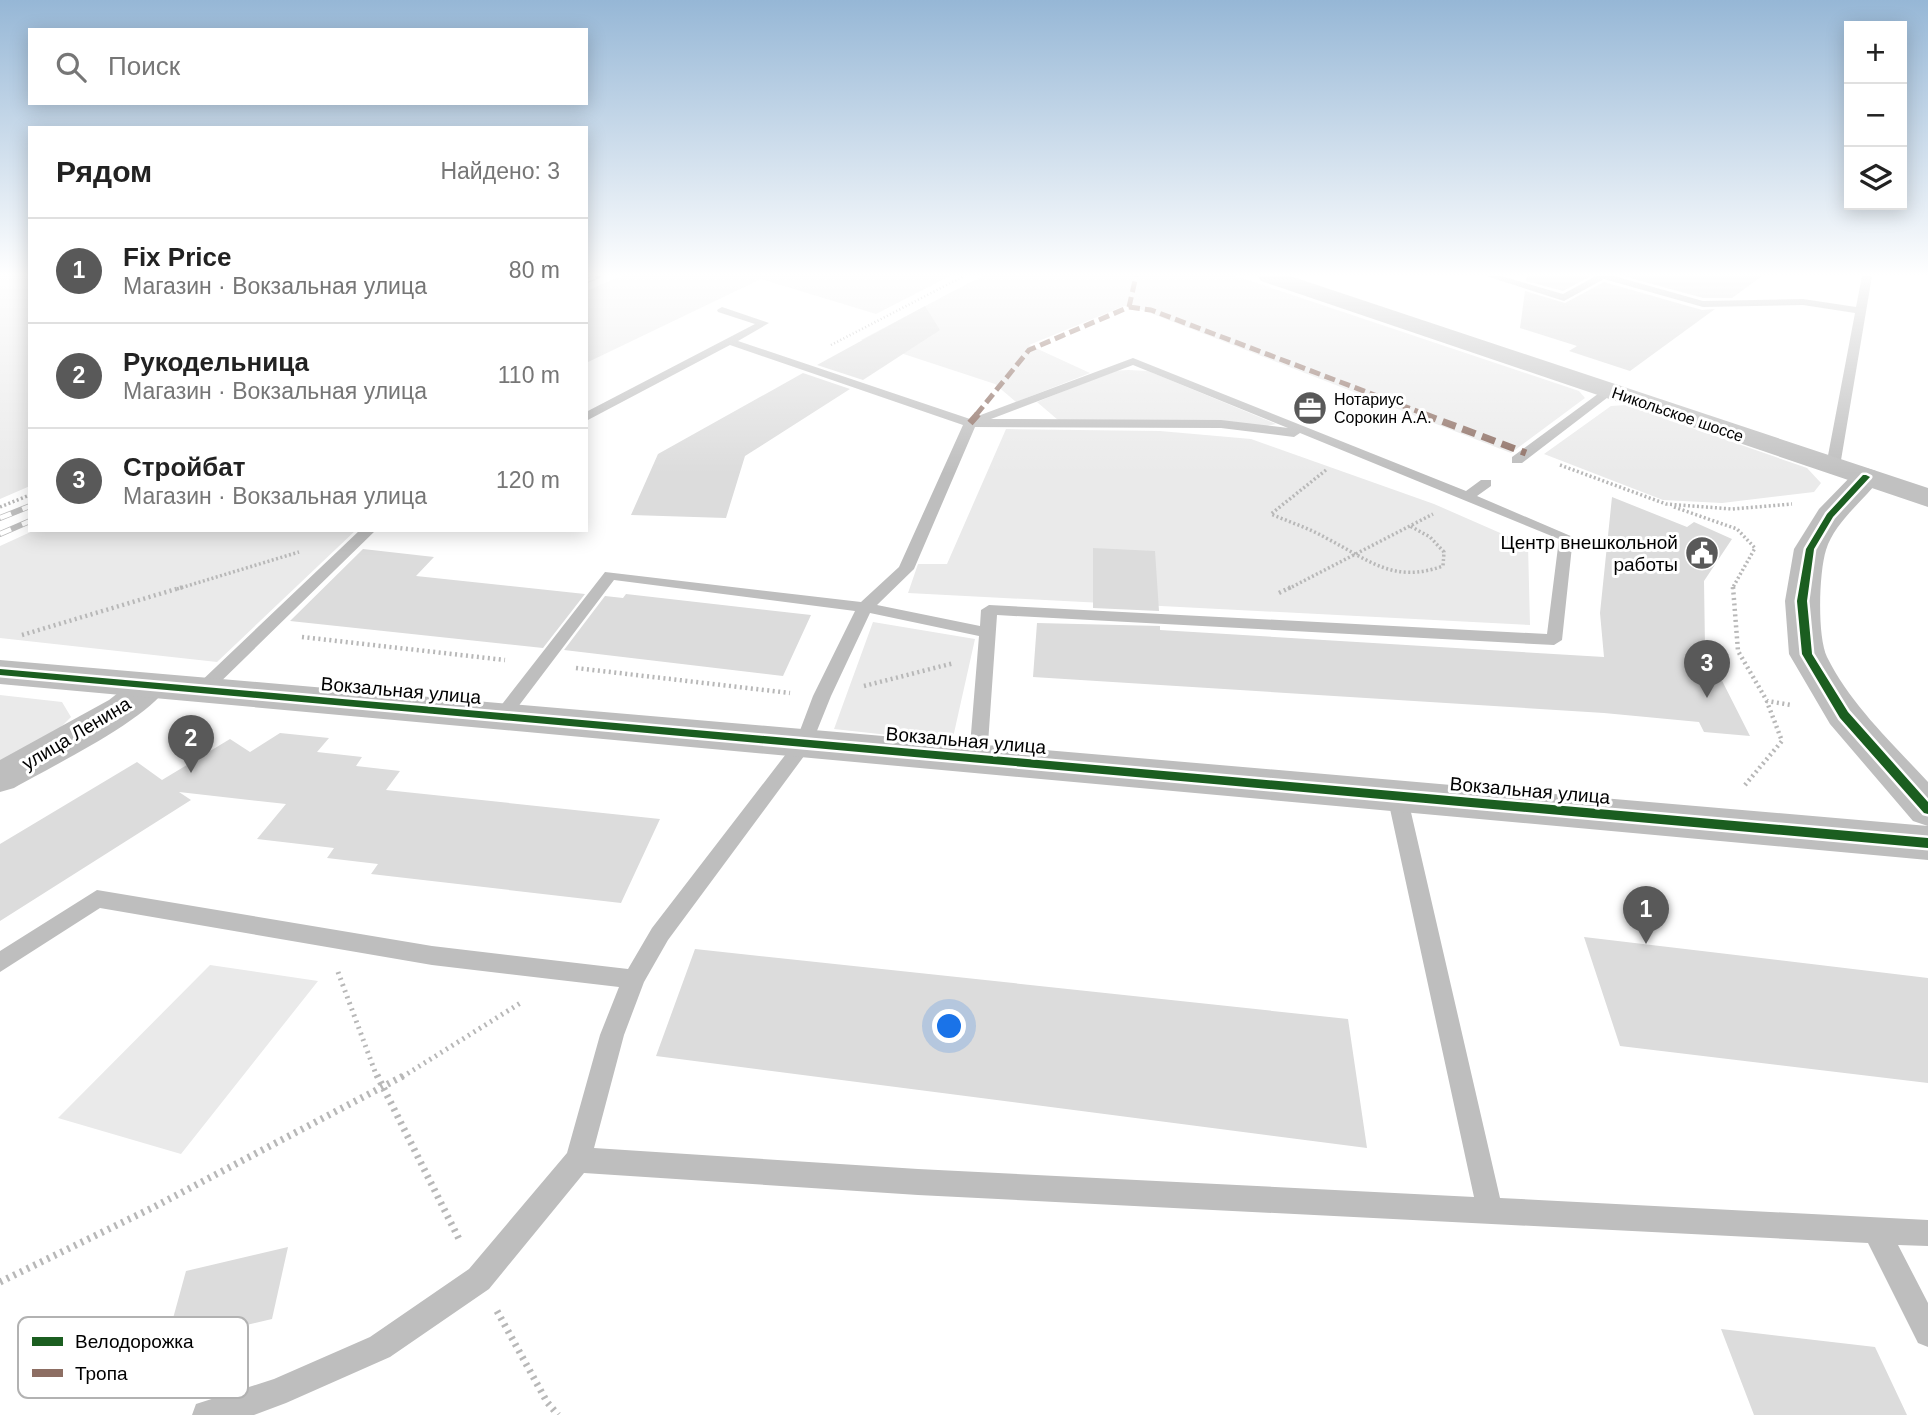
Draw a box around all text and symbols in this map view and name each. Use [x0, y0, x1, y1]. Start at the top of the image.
map controls [1844, 21, 1907, 210]
button: + [1844, 21, 1907, 84]
search box [28, 28, 588, 105]
icon: search [52, 48, 90, 86]
text: Поиск [108, 51, 180, 81]
button: − [1844, 84, 1907, 147]
button: layers [1844, 147, 1907, 210]
text: Рядом [56, 155, 152, 188]
text: Найдено: 3 [440, 158, 560, 184]
text: Fix Price [123, 242, 231, 272]
text: 1 [73, 257, 85, 283]
text: 80 m [509, 257, 560, 283]
text: Магазин · Вокзальная улица [123, 273, 427, 299]
text: Рукодельница [123, 347, 309, 377]
text: 2 [73, 362, 85, 388]
text: 110 m [498, 362, 560, 388]
text: Магазин · Вокзальная улица [123, 378, 427, 404]
street label: Никольское шоссе [1610, 384, 1746, 445]
office icon: Нотариус Сорокин А.А. [1291, 389, 1329, 427]
place label: Нотариус Сорокин А.А. [1334, 391, 1432, 426]
text: Стройбат [123, 452, 246, 482]
text: 3 [73, 467, 85, 493]
text: 120 m [496, 467, 560, 493]
text: Магазин · Вокзальная улица [123, 483, 427, 509]
place label: Центр внешкольной работы [1501, 532, 1678, 575]
public building icon: Центр внешкольной работы [1683, 534, 1721, 572]
pin: 3 [1684, 640, 1730, 698]
street label: Вокзальная улица [320, 673, 482, 708]
street label: улица Ленина [18, 693, 135, 774]
pin: 2 [168, 715, 214, 773]
street label: Вокзальная улица [885, 723, 1047, 758]
street label: Вокзальная улица [1449, 773, 1611, 808]
pin: 1 [1623, 886, 1669, 944]
your location [932, 1009, 966, 1043]
legend [18, 1317, 248, 1398]
text: Велодорожка [75, 1331, 194, 1352]
text: Тропа [75, 1363, 128, 1384]

